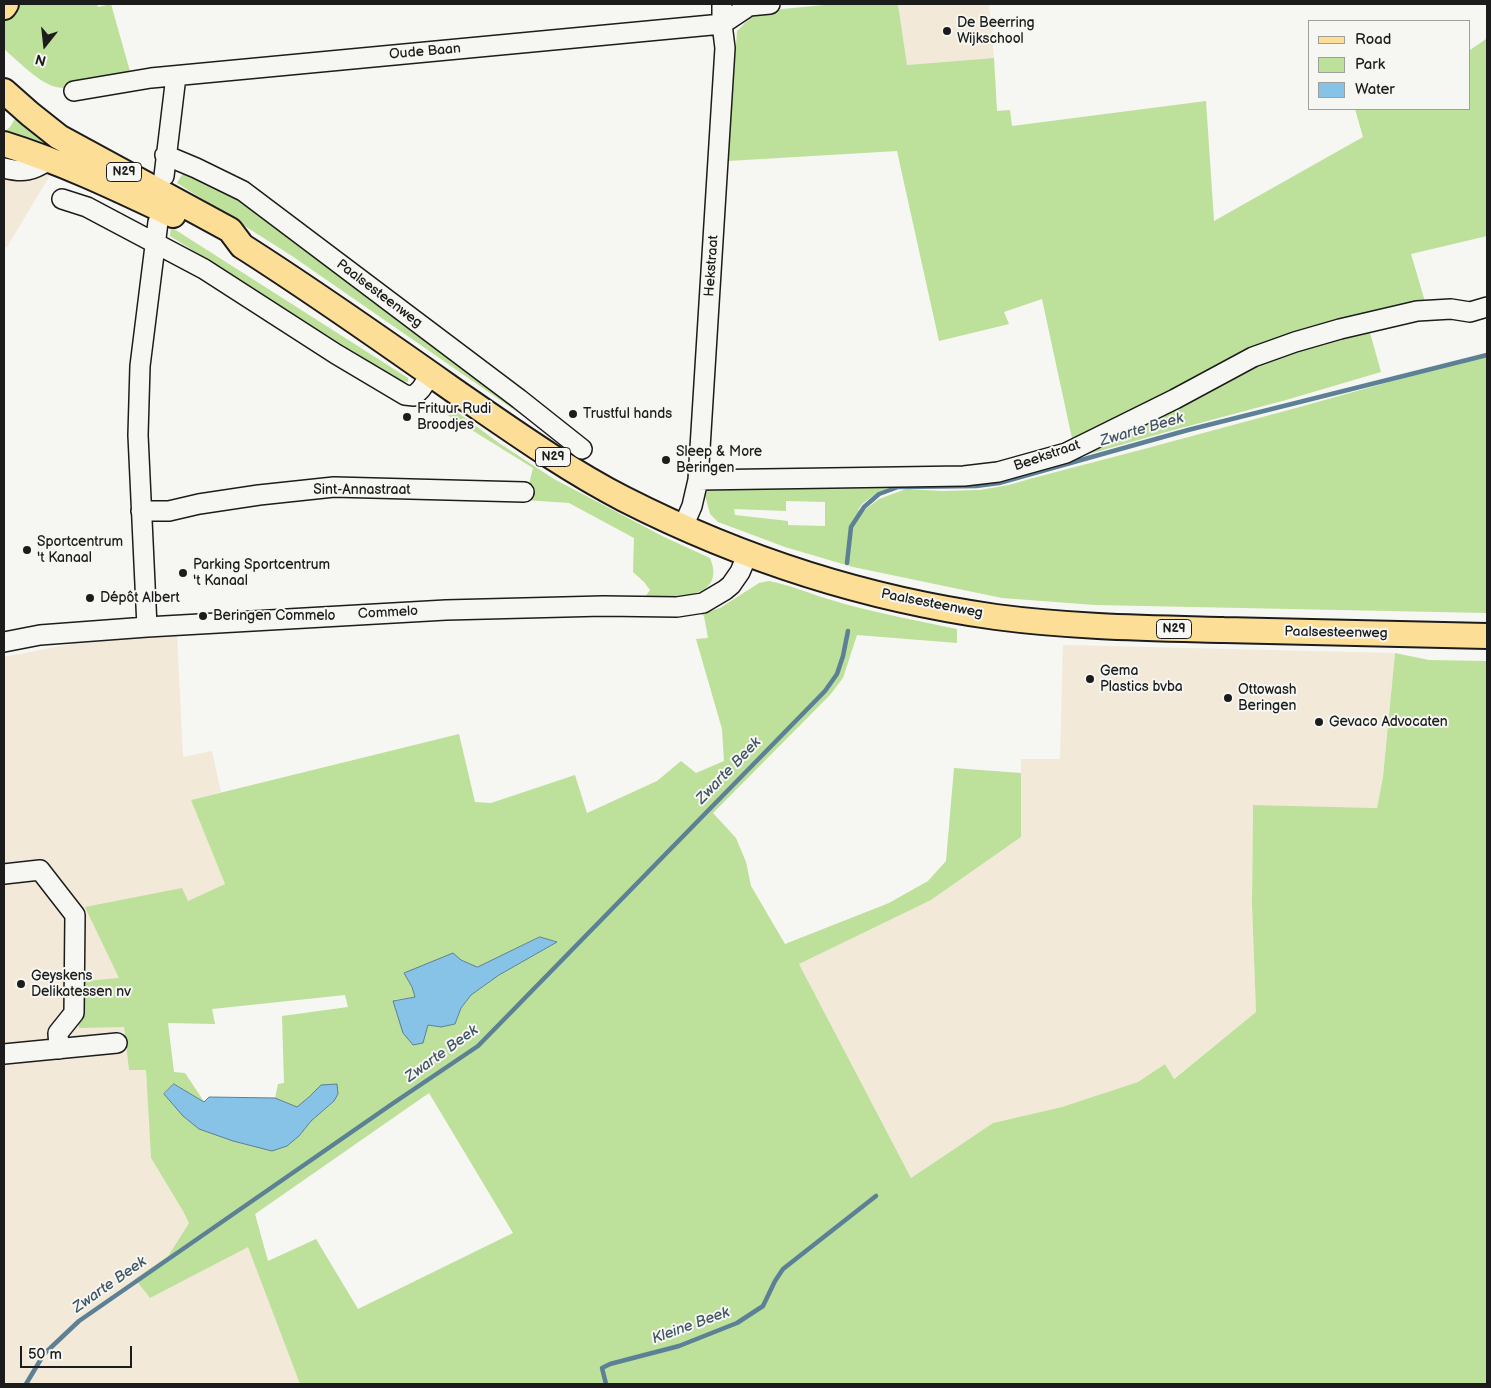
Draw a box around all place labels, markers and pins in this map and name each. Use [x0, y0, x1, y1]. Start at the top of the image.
place label: De Beerring Wijkschool [957, 15, 1035, 48]
marker: De Beerring Wijkschool [941, 25, 953, 37]
place label: Frituur Rudi Broodjes [417, 401, 491, 434]
place label: Trustful hands [583, 406, 672, 422]
marker: Trustful hands [567, 408, 579, 420]
marker: Frituur Rudi Broodjes [401, 411, 413, 423]
place label: Sleep & More Beringen [676, 444, 762, 477]
marker: Sleep & More Beringen [660, 454, 672, 466]
place label: Sportcentrum 't Kanaal [37, 534, 123, 566]
marker: Sportcentrum 't Kanaal [21, 544, 33, 556]
place label: Parking Sportcentrum 't Kanaal [193, 557, 330, 590]
marker: Parking Sportcentrum 't Kanaal [177, 567, 189, 579]
place label: Dépôt Albert [100, 590, 180, 606]
marker: Dépôt Albert [84, 592, 96, 604]
place label: Beringen Commelo [213, 608, 336, 624]
marker: Beringen Commelo [197, 610, 209, 622]
place label: Gema Plastics bvba [1100, 663, 1183, 696]
marker: Gema Plastics bvba [1084, 673, 1096, 685]
place label: Ottowash Beringen [1238, 682, 1297, 714]
marker: Ottowash Beringen [1222, 692, 1234, 704]
place label: Gevaco Advocaten [1329, 714, 1448, 730]
marker: Gevaco Advocaten [1313, 716, 1325, 728]
place label: Geyskens Delikatessen nv [31, 968, 131, 1000]
marker: Geyskens Delikatessen nv [15, 978, 27, 990]

